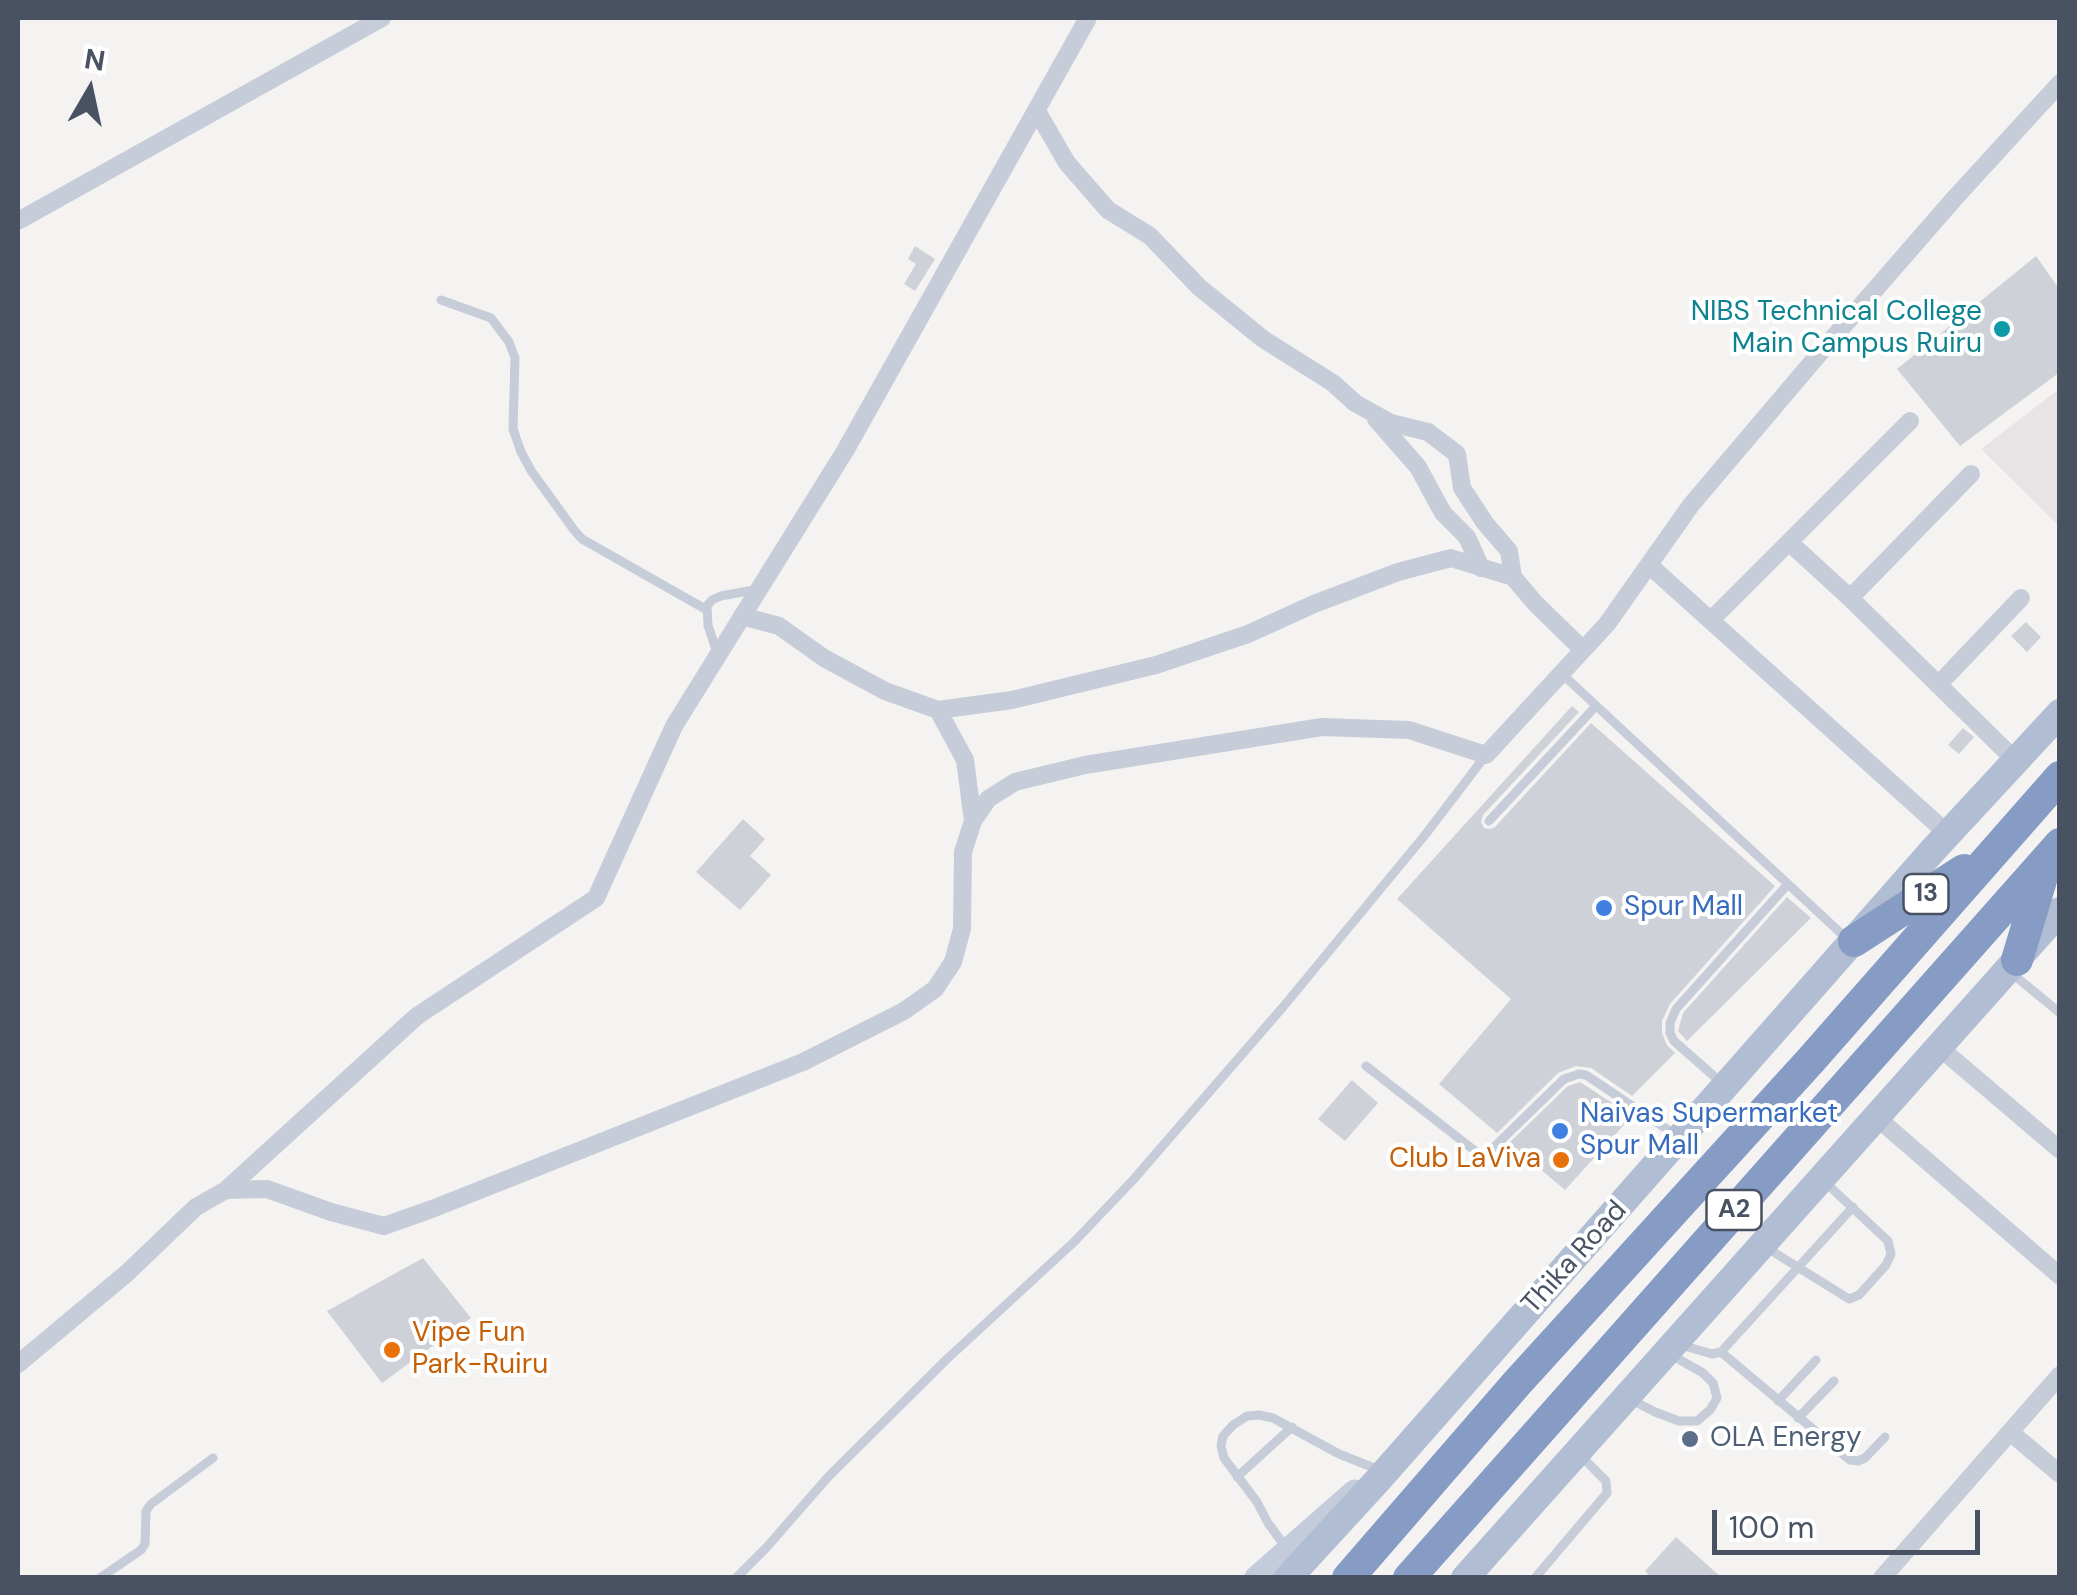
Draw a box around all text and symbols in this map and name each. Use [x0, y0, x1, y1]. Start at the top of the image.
north arrow [40, 40, 140, 140]
text: N [82, 40, 108, 80]
place label: NIBS Technical College Main Campus Ruiru [1691, 296, 1982, 362]
marker: NIBS Technical College Main Campus Ruiru [1991, 318, 2013, 340]
road number: 13 [1904, 874, 1948, 914]
place label: Spur Mall [1624, 891, 1743, 925]
marker: Spur Mall [1593, 897, 1615, 919]
place label: Naivas Supermarket Spur Mall [1580, 1098, 1838, 1164]
marker: Naivas Supermarket Spur Mall [1549, 1120, 1571, 1142]
place label: Club LaViva [1389, 1143, 1541, 1177]
marker: Club LaViva [1550, 1149, 1572, 1171]
road number: A2 [1706, 1190, 1762, 1230]
street label: Thika Road [1516, 1195, 1634, 1321]
place label: Vipe Fun Park-Ruiru [412, 1317, 548, 1383]
marker: Vipe Fun Park-Ruiru [381, 1339, 403, 1361]
place label: OLA Energy [1710, 1422, 1861, 1456]
marker: OLA Energy [1679, 1428, 1701, 1450]
scale bar [1717, 1490, 1984, 1552]
text: 100 m [1729, 1508, 1814, 1547]

